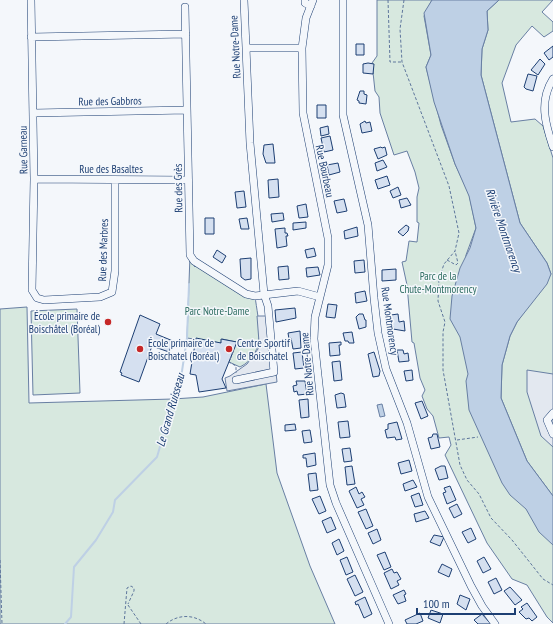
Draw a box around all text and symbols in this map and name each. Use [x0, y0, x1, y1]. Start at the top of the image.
street label: Rue Notre-Dame [226, 15, 244, 79]
street label: Rue des Gabbros [78, 93, 142, 109]
street label: Rue Garneau [16, 126, 30, 174]
street label: Rue Bourbeau [313, 144, 337, 199]
street label: Rue des Basaltes [79, 162, 143, 176]
street label: Rue des Grès [171, 163, 185, 213]
water label: Rivière Montmorency [483, 186, 526, 275]
street label: Rue des Marbres [95, 218, 111, 282]
park label: Parc de la Chute-Montmorency [399, 269, 477, 296]
street label: Rue Montmorency [378, 286, 402, 357]
park label: Parc Notre-Dame [185, 304, 250, 318]
place label: École primaire de Boischâtel (Boréal) [29, 309, 100, 336]
marker: École primaire de Boischâtel (Boréal) [103, 317, 113, 327]
street label: Rue Notre-Dame [297, 331, 317, 396]
place label: École primaire de Boischatel (Boréal) [148, 336, 220, 363]
place label: Centre Sportif de Boischatel [237, 336, 291, 363]
marker: École primaire de Boischatel (Boréal) [135, 344, 145, 354]
marker: Centre Sportif de Boischatel [224, 344, 234, 354]
water label: Le Grand Ruisseau [152, 371, 188, 448]
scale bar [417, 590, 515, 616]
text: 100 m [423, 596, 450, 611]

